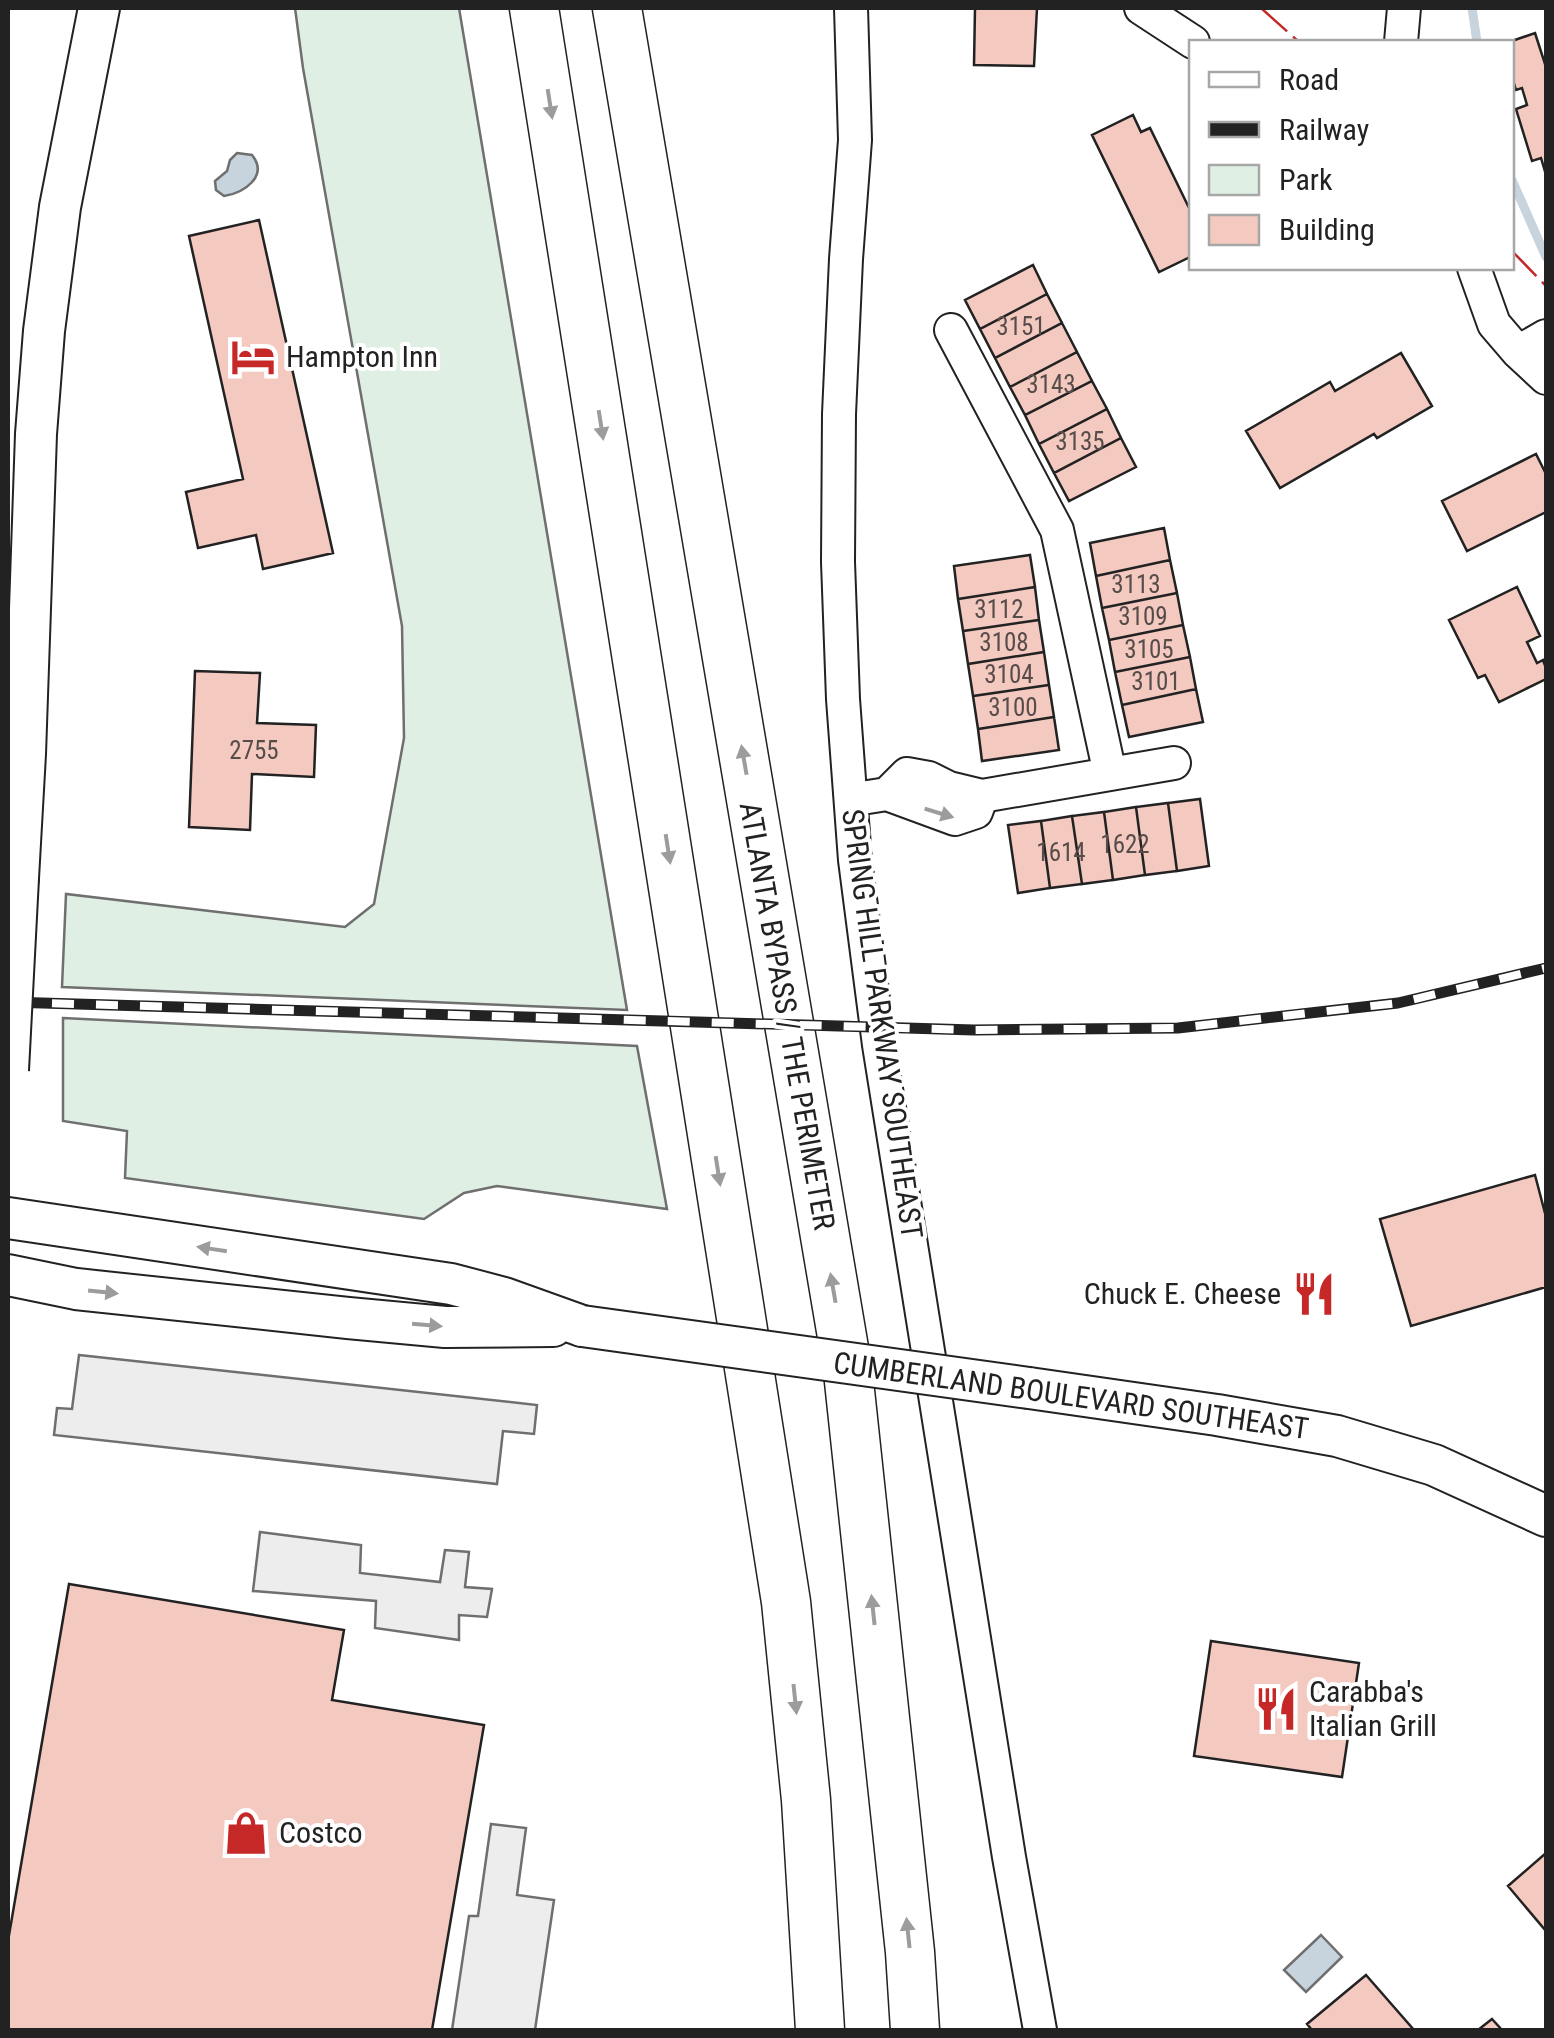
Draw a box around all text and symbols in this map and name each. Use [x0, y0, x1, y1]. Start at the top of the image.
legend [1189, 40, 1514, 270]
text: Road [1279, 62, 1339, 97]
one-way arrow [543, 88, 559, 120]
text: Railway [1279, 112, 1369, 147]
text: Park [1279, 162, 1333, 197]
text: Building [1279, 212, 1375, 247]
house number: 3151 [996, 312, 1046, 341]
hotel icon: Hampton Inn [229, 333, 277, 381]
place label: Hampton Inn [286, 339, 438, 374]
house number: 3143 [1026, 370, 1076, 399]
one-way arrow [594, 409, 610, 441]
house number: 3135 [1055, 427, 1105, 456]
house number: 3113 [1111, 570, 1161, 599]
house number: 3112 [974, 595, 1024, 624]
house number: 3109 [1118, 602, 1168, 631]
house number: 3108 [979, 628, 1029, 657]
house number: 3105 [1124, 635, 1174, 664]
house number: 3104 [984, 660, 1034, 689]
house number: 3101 [1131, 667, 1181, 696]
house number: 3100 [988, 693, 1038, 722]
house number: 2755 [229, 736, 279, 765]
one-way arrow [736, 744, 751, 775]
street label: ATLANTA BYPASS / THE PERIMETER [733, 799, 842, 1233]
one-way arrow [924, 806, 955, 822]
street label: SPRING HILL PARKWAY SOUTHEAST [835, 807, 930, 1241]
house number: 1622 [1100, 830, 1150, 859]
one-way arrow [661, 834, 677, 866]
house number: 1614 [1036, 838, 1086, 867]
one-way arrow [710, 1155, 726, 1187]
one-way arrow [196, 1240, 227, 1256]
restaurant icon: Chuck E. Cheese [1290, 1270, 1338, 1318]
one-way arrow [825, 1271, 840, 1303]
place label: Chuck E. Cheese [1084, 1276, 1281, 1311]
one-way arrow [88, 1284, 120, 1300]
one-way arrow [411, 1318, 443, 1334]
street label: CUMBERLAND BOULEVARD SOUTHEAST [831, 1345, 1311, 1446]
one-way arrow [865, 1594, 881, 1626]
place label: Carabba's Italian Grill [1309, 1674, 1437, 1743]
one-way arrow [788, 1683, 804, 1715]
restaurant icon: Carabba's Italian Grill [1252, 1685, 1300, 1733]
shop icon: Costco [222, 1809, 270, 1857]
place label: Costco [279, 1815, 363, 1850]
one-way arrow [900, 1917, 916, 1949]

